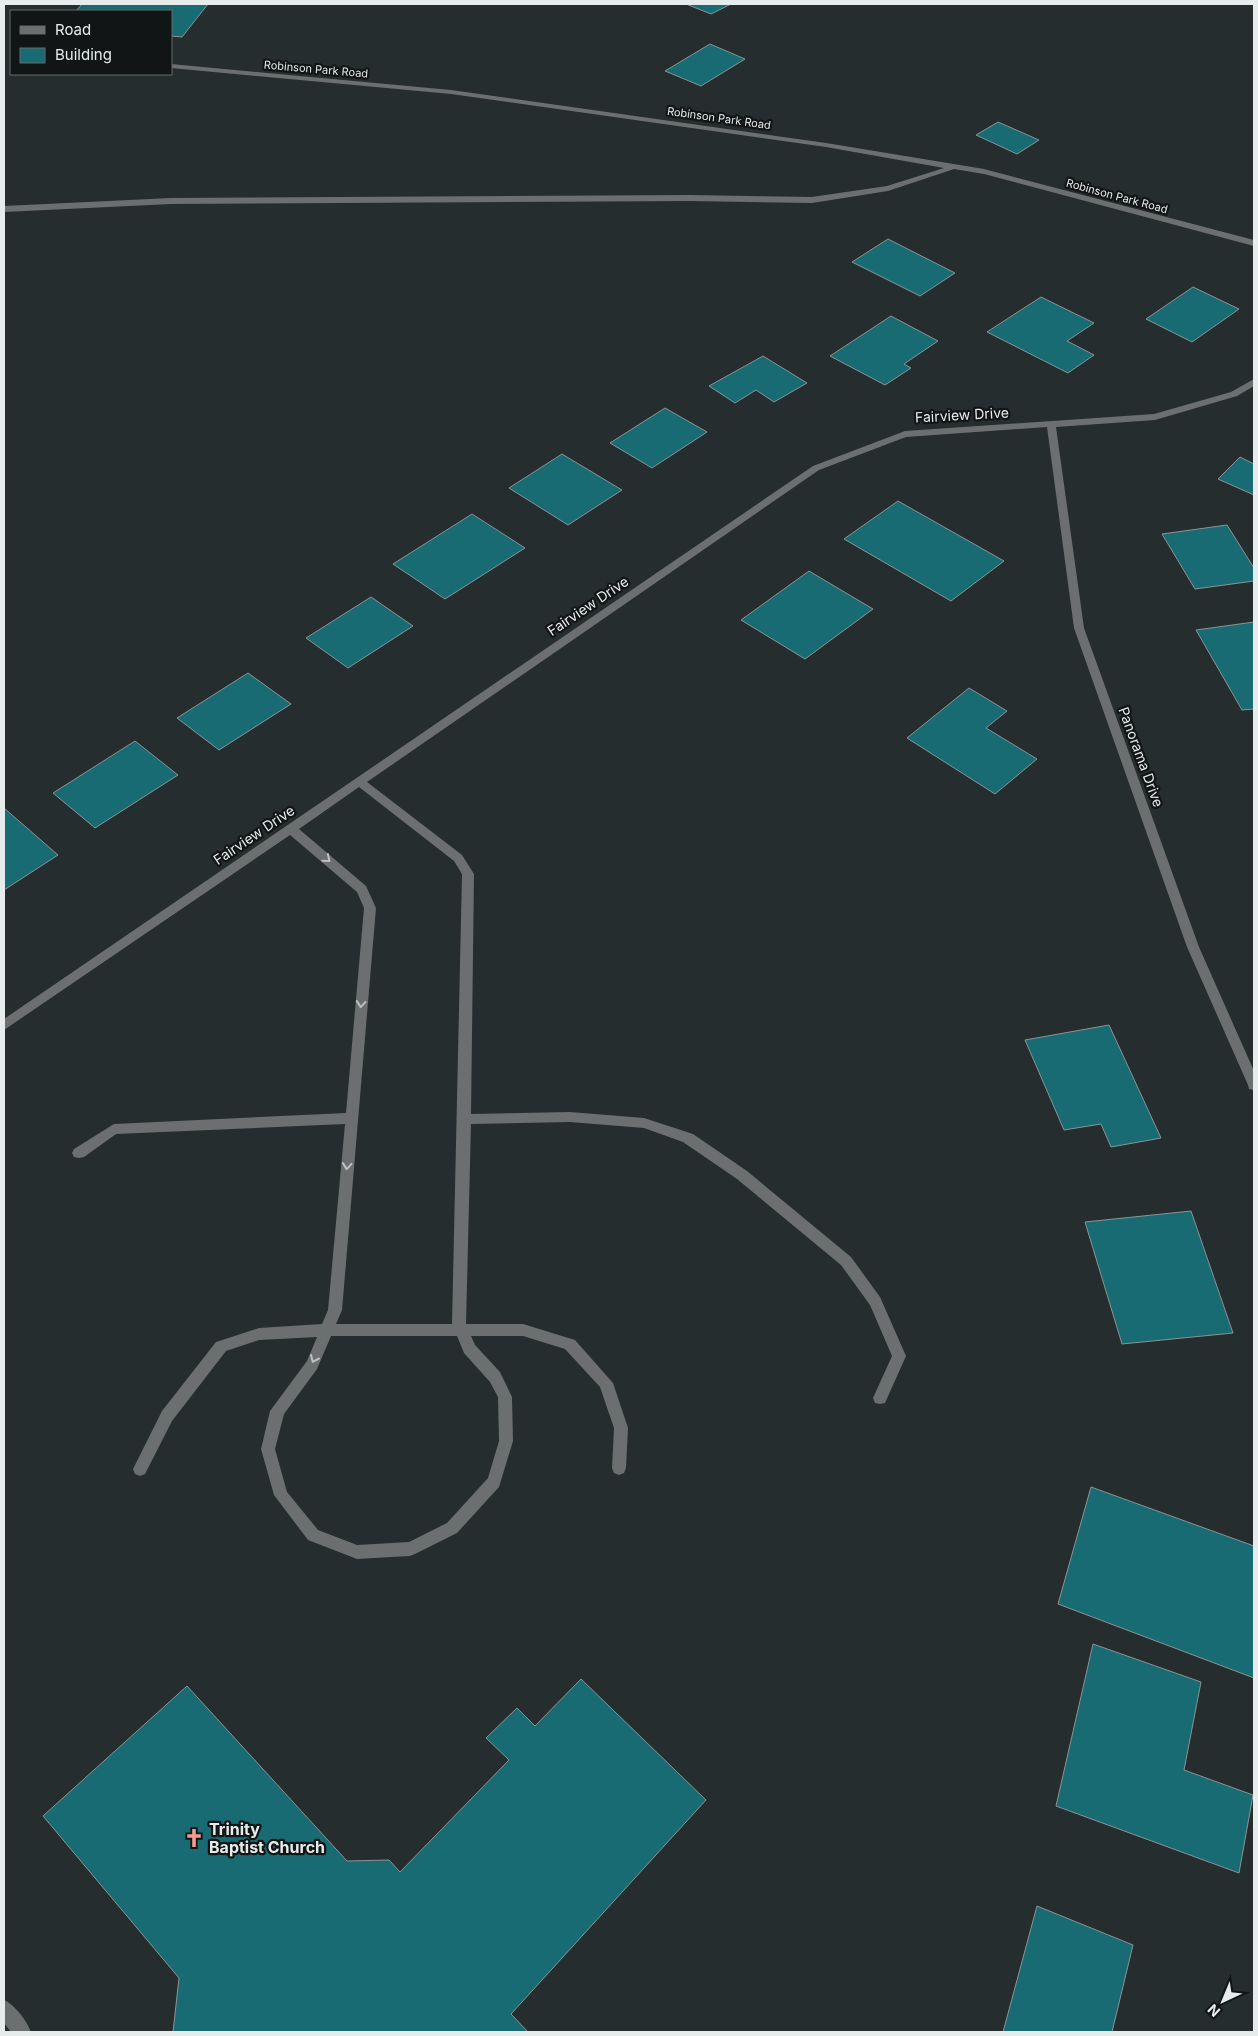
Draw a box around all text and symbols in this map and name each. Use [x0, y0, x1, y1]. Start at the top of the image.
legend [10, 10, 172, 75]
text: Road [55, 20, 91, 39]
text: Building [55, 45, 112, 64]
street label: Robinson Park Road [263, 57, 369, 81]
street label: Robinson Park Road [666, 104, 772, 132]
street label: Robinson Park Road [1065, 176, 1169, 216]
street label: Fairview Drive [915, 404, 1009, 425]
street label: Fairview Drive [544, 572, 631, 639]
street label: Panorama Drive [1115, 704, 1167, 809]
street label: Fairview Drive [210, 801, 297, 868]
one-way arrow [322, 854, 331, 863]
one-way arrow [356, 1000, 367, 1008]
one-way arrow [342, 1162, 353, 1170]
one-way arrow [310, 1354, 321, 1363]
place label: Trinity Baptist Church [209, 1819, 325, 1857]
church icon: Trinity Baptist Church [183, 1827, 205, 1849]
north arrow [1198, 1976, 1248, 2026]
text: N [1204, 2001, 1223, 2021]

